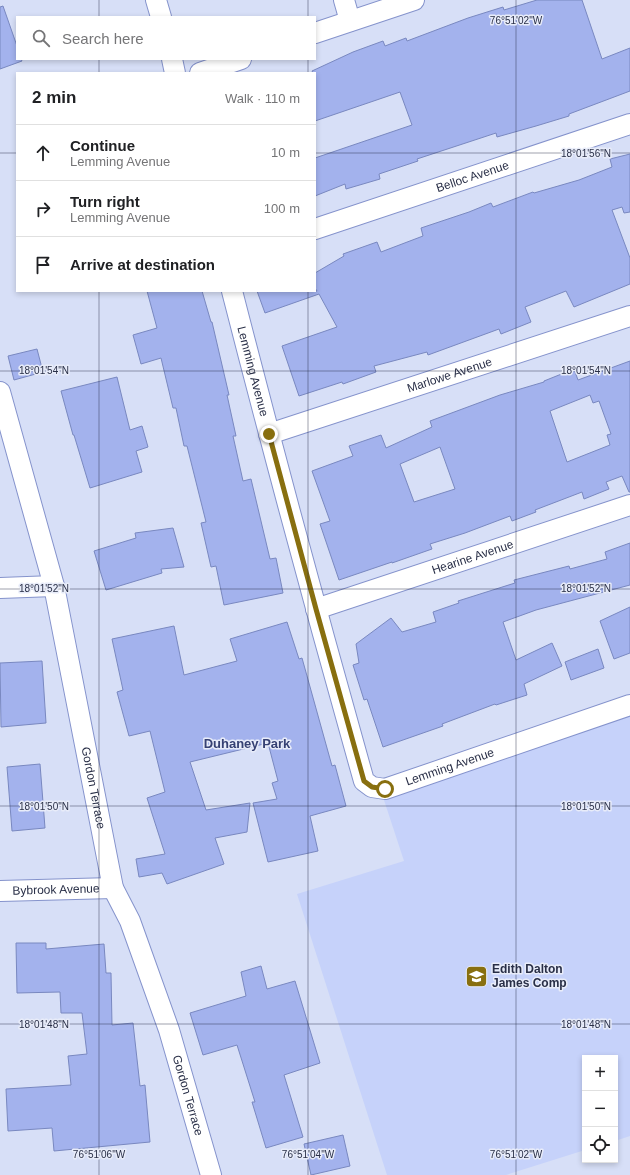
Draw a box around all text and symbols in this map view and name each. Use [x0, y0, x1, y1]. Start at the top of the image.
text: 76°51'02"W [490, 15, 543, 26]
search box [16, 16, 316, 60]
icon: search [30, 27, 52, 49]
text: Search here [62, 30, 144, 47]
text: 2 min [32, 88, 76, 107]
text: Walk · 110 m [225, 91, 300, 106]
text: Continue [70, 137, 135, 154]
icon: ahead [32, 142, 54, 164]
text: 10 m [271, 145, 300, 160]
text: 18°01'56"N [561, 148, 611, 159]
text: Lemming Avenue [70, 154, 170, 169]
street label: Belloc Avenue [434, 158, 511, 195]
text: Turn right [70, 193, 140, 210]
icon: right [32, 198, 54, 220]
text: 100 m [264, 201, 300, 216]
text: Lemming Avenue [70, 210, 170, 225]
icon: arrive [32, 254, 54, 276]
text: Arrive at destination [70, 256, 215, 273]
street label: Lemming Avenue [234, 325, 271, 418]
street label: Marlowe Avenue [405, 354, 494, 395]
text: 18°01'54"N [19, 365, 69, 376]
text: 18°01'54"N [561, 365, 611, 376]
route end [260, 425, 278, 443]
street label: Hearine Avenue [430, 537, 516, 577]
text: 18°01'52"N [19, 583, 69, 594]
text: 18°01'52"N [561, 583, 611, 594]
district label: Duhaney Park [204, 736, 291, 751]
street label: Lemming Avenue [404, 745, 496, 788]
street label: Gordon Terrace [79, 746, 108, 830]
route start [376, 780, 394, 798]
text: 18°01'50"N [19, 801, 69, 812]
text: 18°01'50"N [561, 801, 611, 812]
street label: Bybrook Avenue [12, 881, 100, 898]
place label: Edith Dalton James Comp [492, 962, 567, 990]
school or university icon: Edith Dalton James Comp [464, 963, 490, 989]
text: 18°01'48"N [19, 1019, 69, 1030]
text: 18°01'48"N [561, 1019, 611, 1030]
street label: Gordon Terrace [170, 1053, 206, 1138]
map controls [582, 1055, 618, 1163]
button: + [582, 1055, 618, 1091]
button: − [582, 1091, 618, 1127]
button: locate [582, 1127, 618, 1163]
text: 76°51'06"W [73, 1149, 126, 1160]
text: 76°51'04"W [282, 1149, 335, 1160]
text: 76°51'02"W [490, 1149, 543, 1160]

